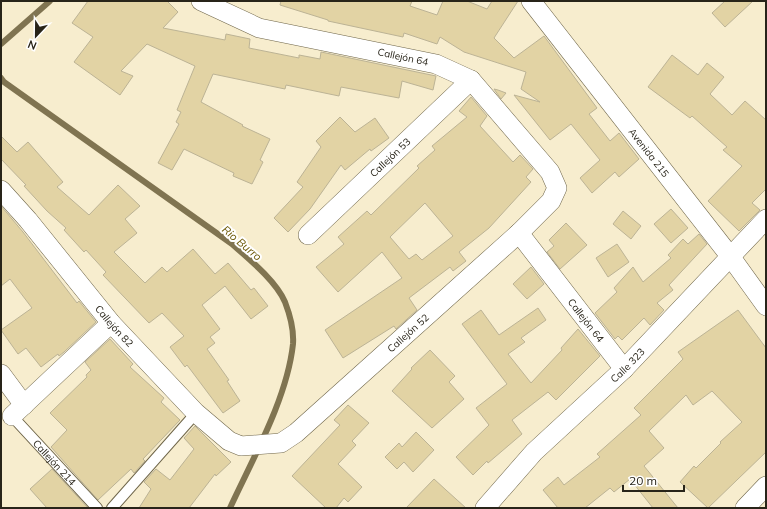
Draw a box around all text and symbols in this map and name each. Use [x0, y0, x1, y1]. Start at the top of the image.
north arrow [16, 16, 56, 56]
text: N [26, 37, 39, 53]
street label: Callejón 64 [376, 45, 430, 69]
street label: Avenida 215 [626, 125, 672, 179]
street label: Callejón 53 [367, 135, 413, 180]
water label: Rio Burro [219, 222, 265, 264]
street label: Callejón 64 [565, 296, 607, 344]
street label: Callejón 82 [93, 302, 136, 349]
street label: Callejón 52 [384, 311, 431, 355]
street label: Calle 323 [607, 345, 647, 385]
street label: Callejón 214 [30, 437, 79, 488]
scale bar [623, 467, 684, 493]
text: 20 m [629, 473, 657, 488]

